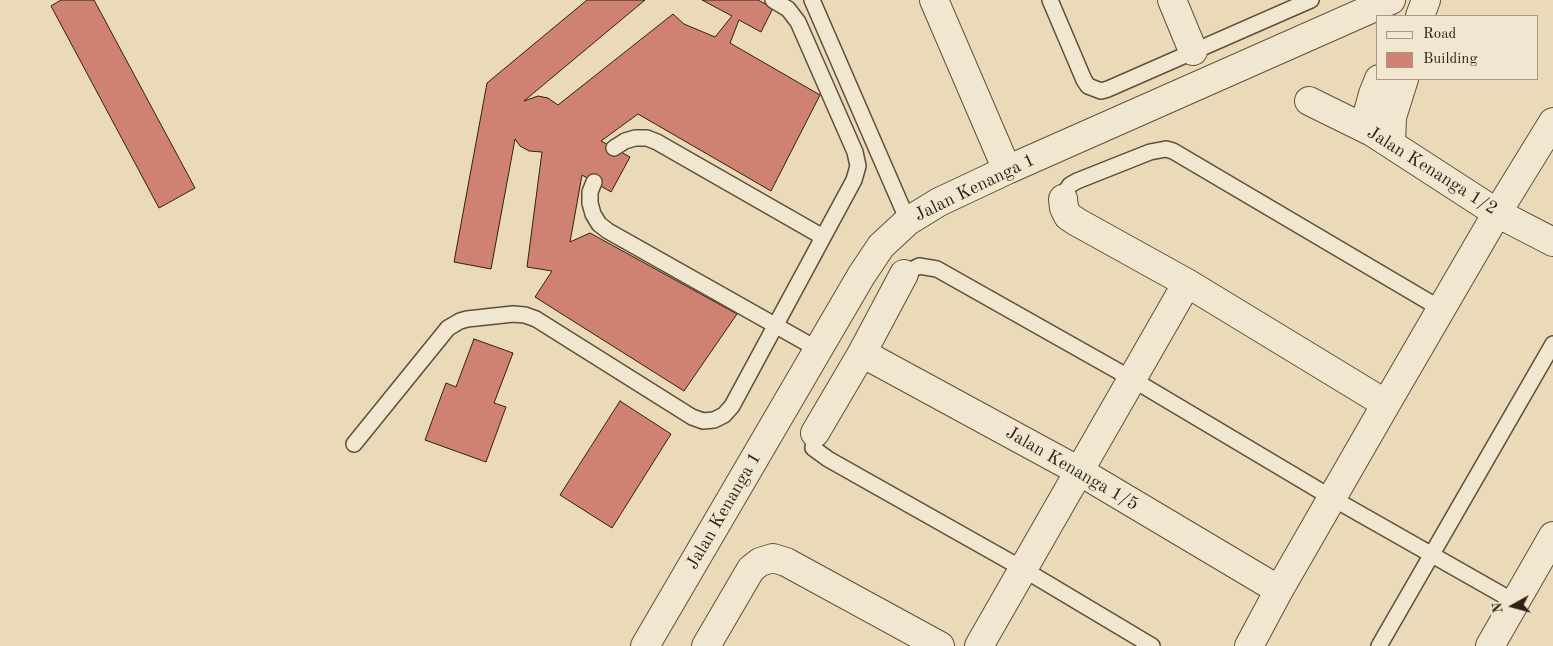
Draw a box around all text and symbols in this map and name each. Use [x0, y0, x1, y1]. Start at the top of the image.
legend [1376, 15, 1538, 80]
text: Road [1423, 27, 1456, 42]
text: Building [1423, 52, 1478, 67]
street label: Jalan Kenanga 1/2 [1363, 122, 1501, 220]
street label: Jalan Kenanga 1 [911, 149, 1039, 227]
street label: Jalan Kenanga 1/5 [1002, 422, 1142, 516]
street label: Jalan Kenanga 1 [682, 449, 766, 573]
north arrow [1488, 581, 1538, 631]
text: N [1491, 602, 1506, 614]

